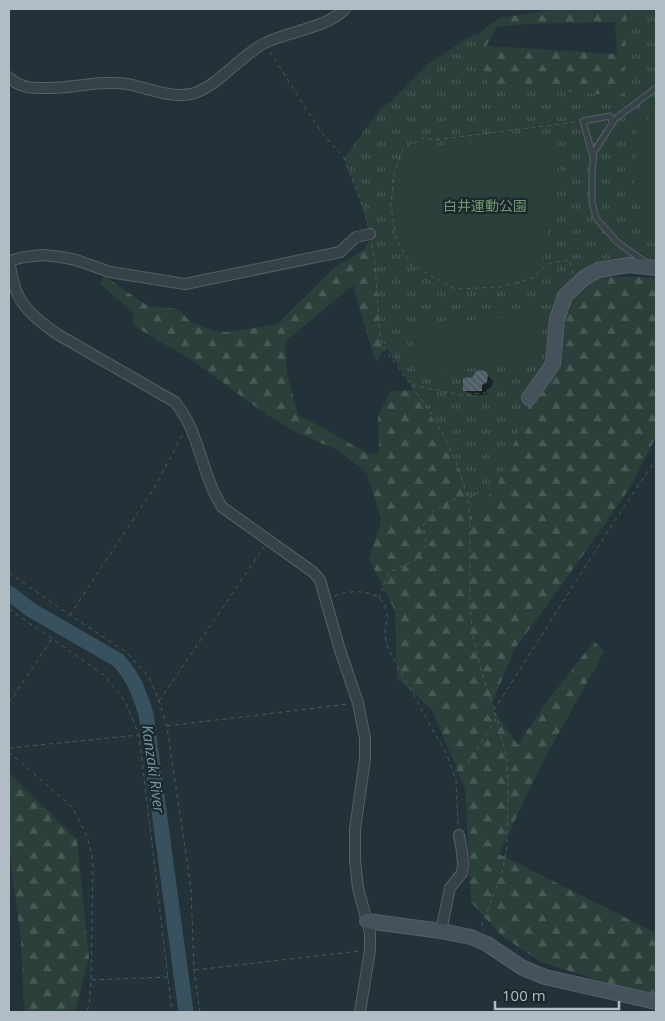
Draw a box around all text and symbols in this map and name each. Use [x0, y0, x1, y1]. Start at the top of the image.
park label: 白井運動公園 [443, 196, 527, 215]
water label: Kanzaki River [138, 724, 170, 815]
scale bar [495, 978, 619, 1010]
text: 100 m [502, 985, 546, 1005]

